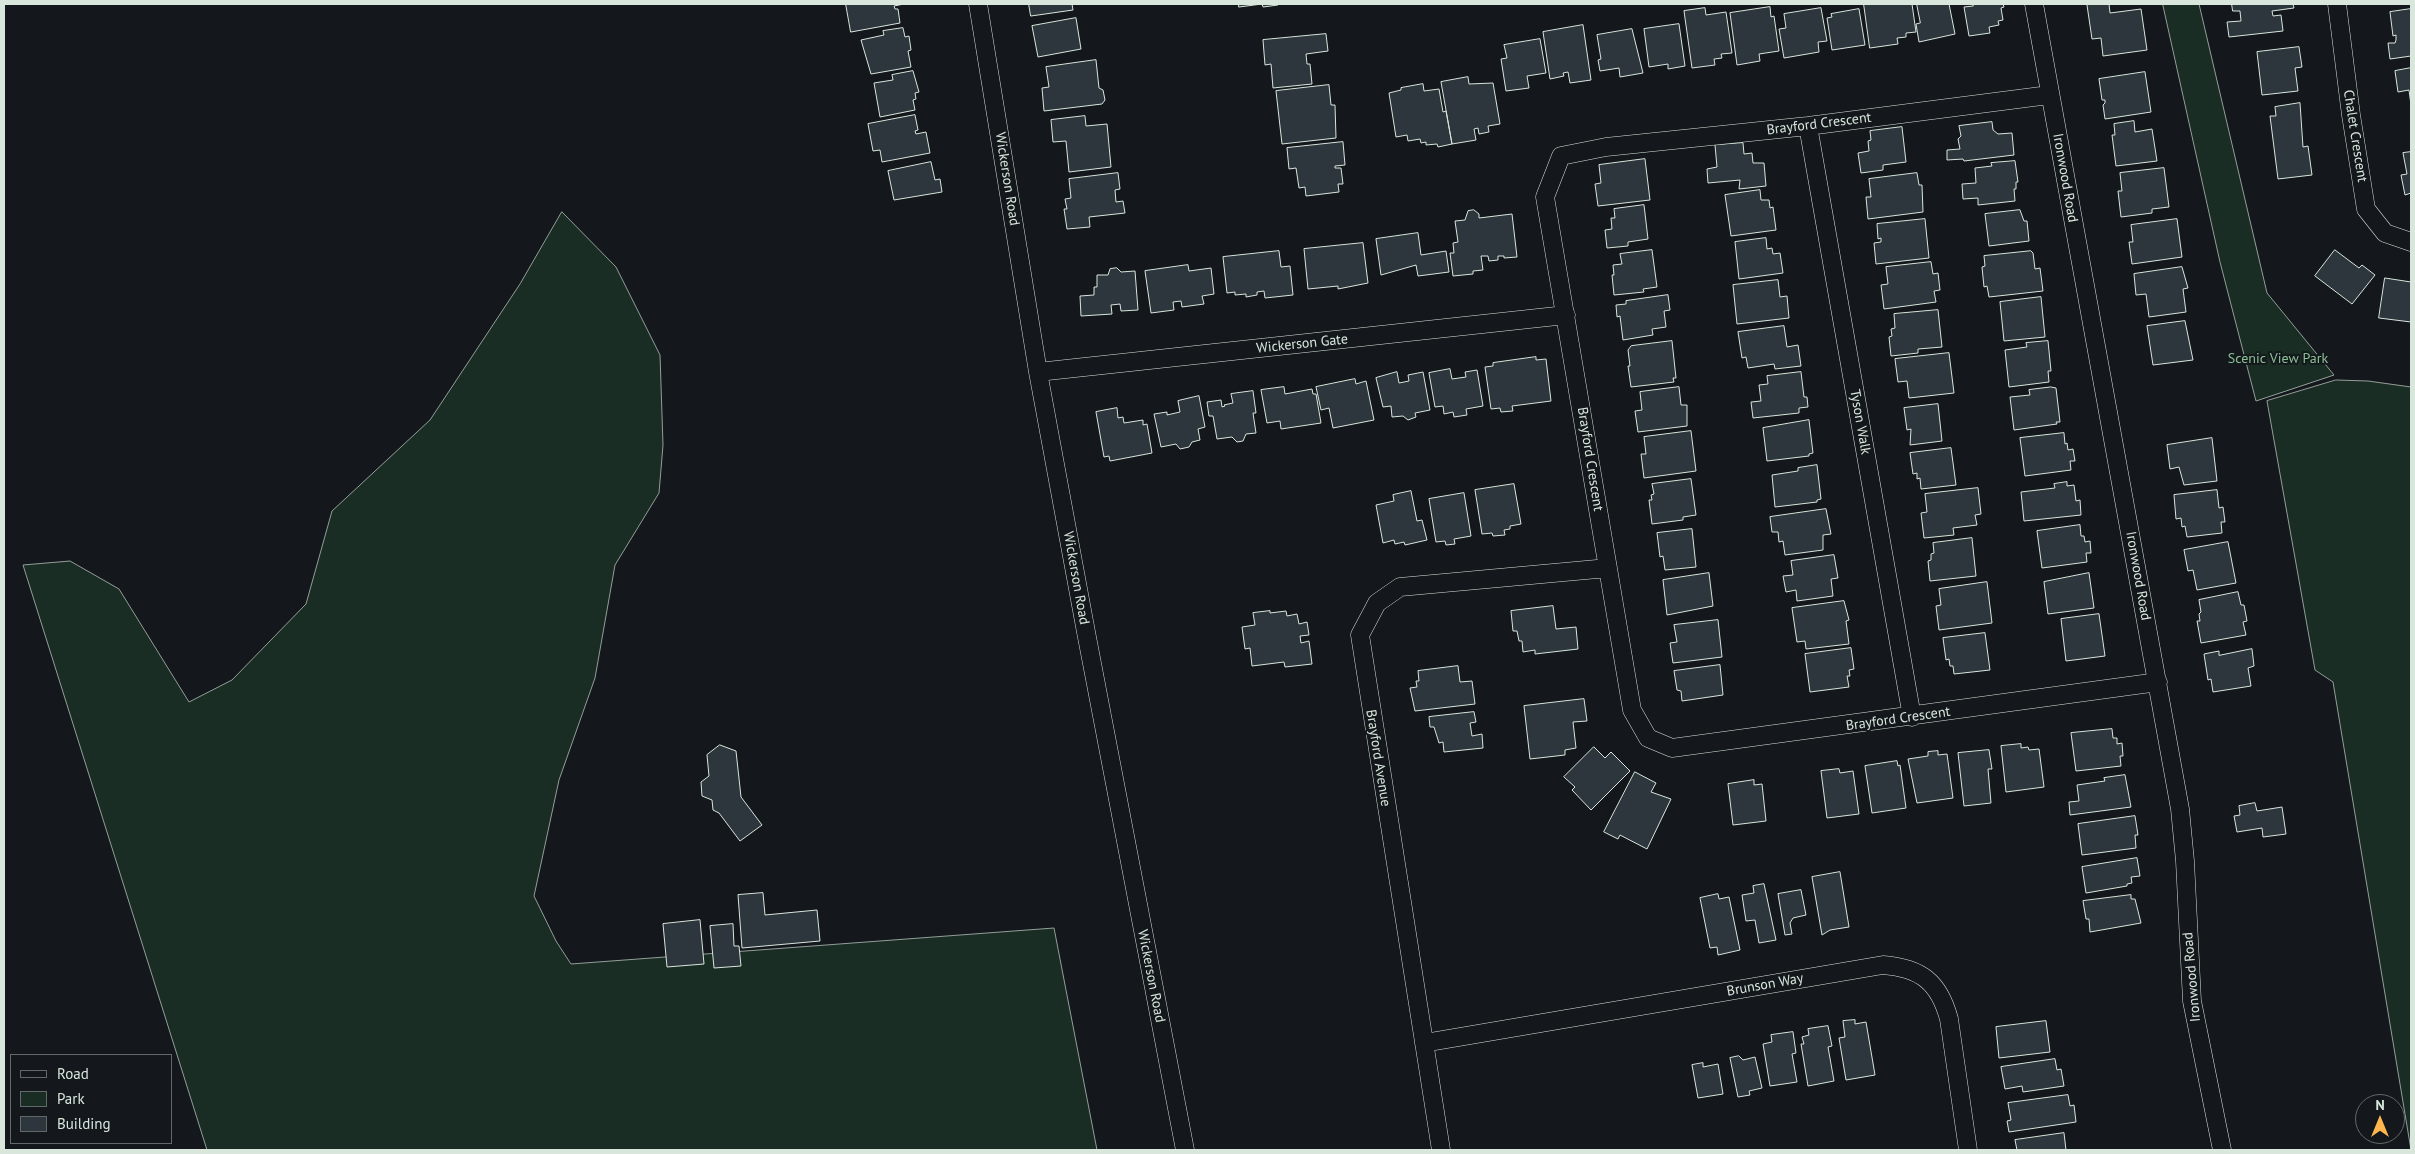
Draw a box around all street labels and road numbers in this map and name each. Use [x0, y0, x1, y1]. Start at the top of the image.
street label: Chalet Crescent [2339, 89, 2371, 183]
street label: Brayford Crescent [1766, 109, 1872, 139]
street label: Wickerson Road [991, 131, 1023, 227]
street label: Ironwood Road [2049, 132, 2081, 224]
street label: Wickerson Gate [1255, 331, 1349, 357]
street label: Tyson Walk [1846, 388, 1874, 456]
street label: Brayford Crescent [1573, 406, 1607, 512]
street label: Wickerson Road [1060, 530, 1092, 626]
street label: Ironwood Road [2122, 530, 2154, 622]
street label: Brayford Crescent [1845, 703, 1951, 735]
street label: Brayford Avenue [1362, 708, 1394, 808]
street label: Wickerson Road [1134, 928, 1168, 1024]
street label: Ironwood Road [2180, 931, 2204, 1023]
street label: Brunson Way [1725, 970, 1805, 1000]

